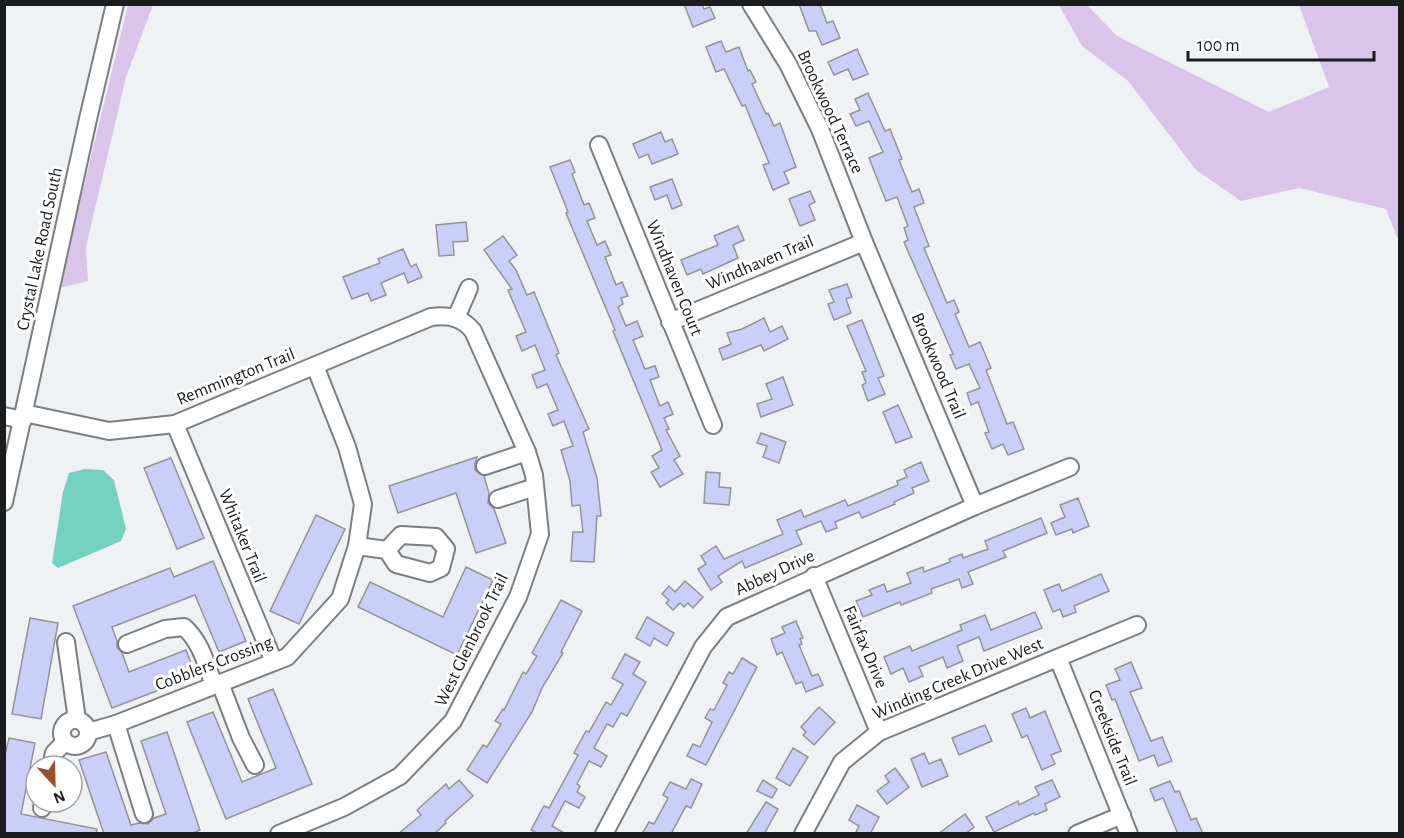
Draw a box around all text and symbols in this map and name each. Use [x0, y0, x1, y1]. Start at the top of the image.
scale bar [1188, 24, 1374, 62]
text: 100 m [1197, 37, 1240, 55]
street label: Brookwood Terrace [794, 48, 866, 176]
street label: Crystal Lake Road South [14, 166, 66, 332]
street label: Windhaven Court [643, 218, 705, 339]
street label: Windhaven Trail [704, 232, 816, 294]
street label: Brookwood Trail [908, 310, 968, 422]
street label: Remmington Trail [174, 345, 298, 409]
street label: Whitaker Trail [215, 487, 269, 585]
street label: Abbey Drive [733, 547, 817, 599]
street label: West Glenbrook Trail [432, 571, 512, 709]
street label: Fairfax Drive [840, 603, 890, 691]
street label: Cobblers Crossing [153, 633, 275, 695]
street label: Winding Creek Drive West [870, 635, 1046, 723]
street label: Creekside Trail [1085, 688, 1139, 788]
north arrow [24, 754, 84, 814]
text: N [51, 787, 67, 806]

